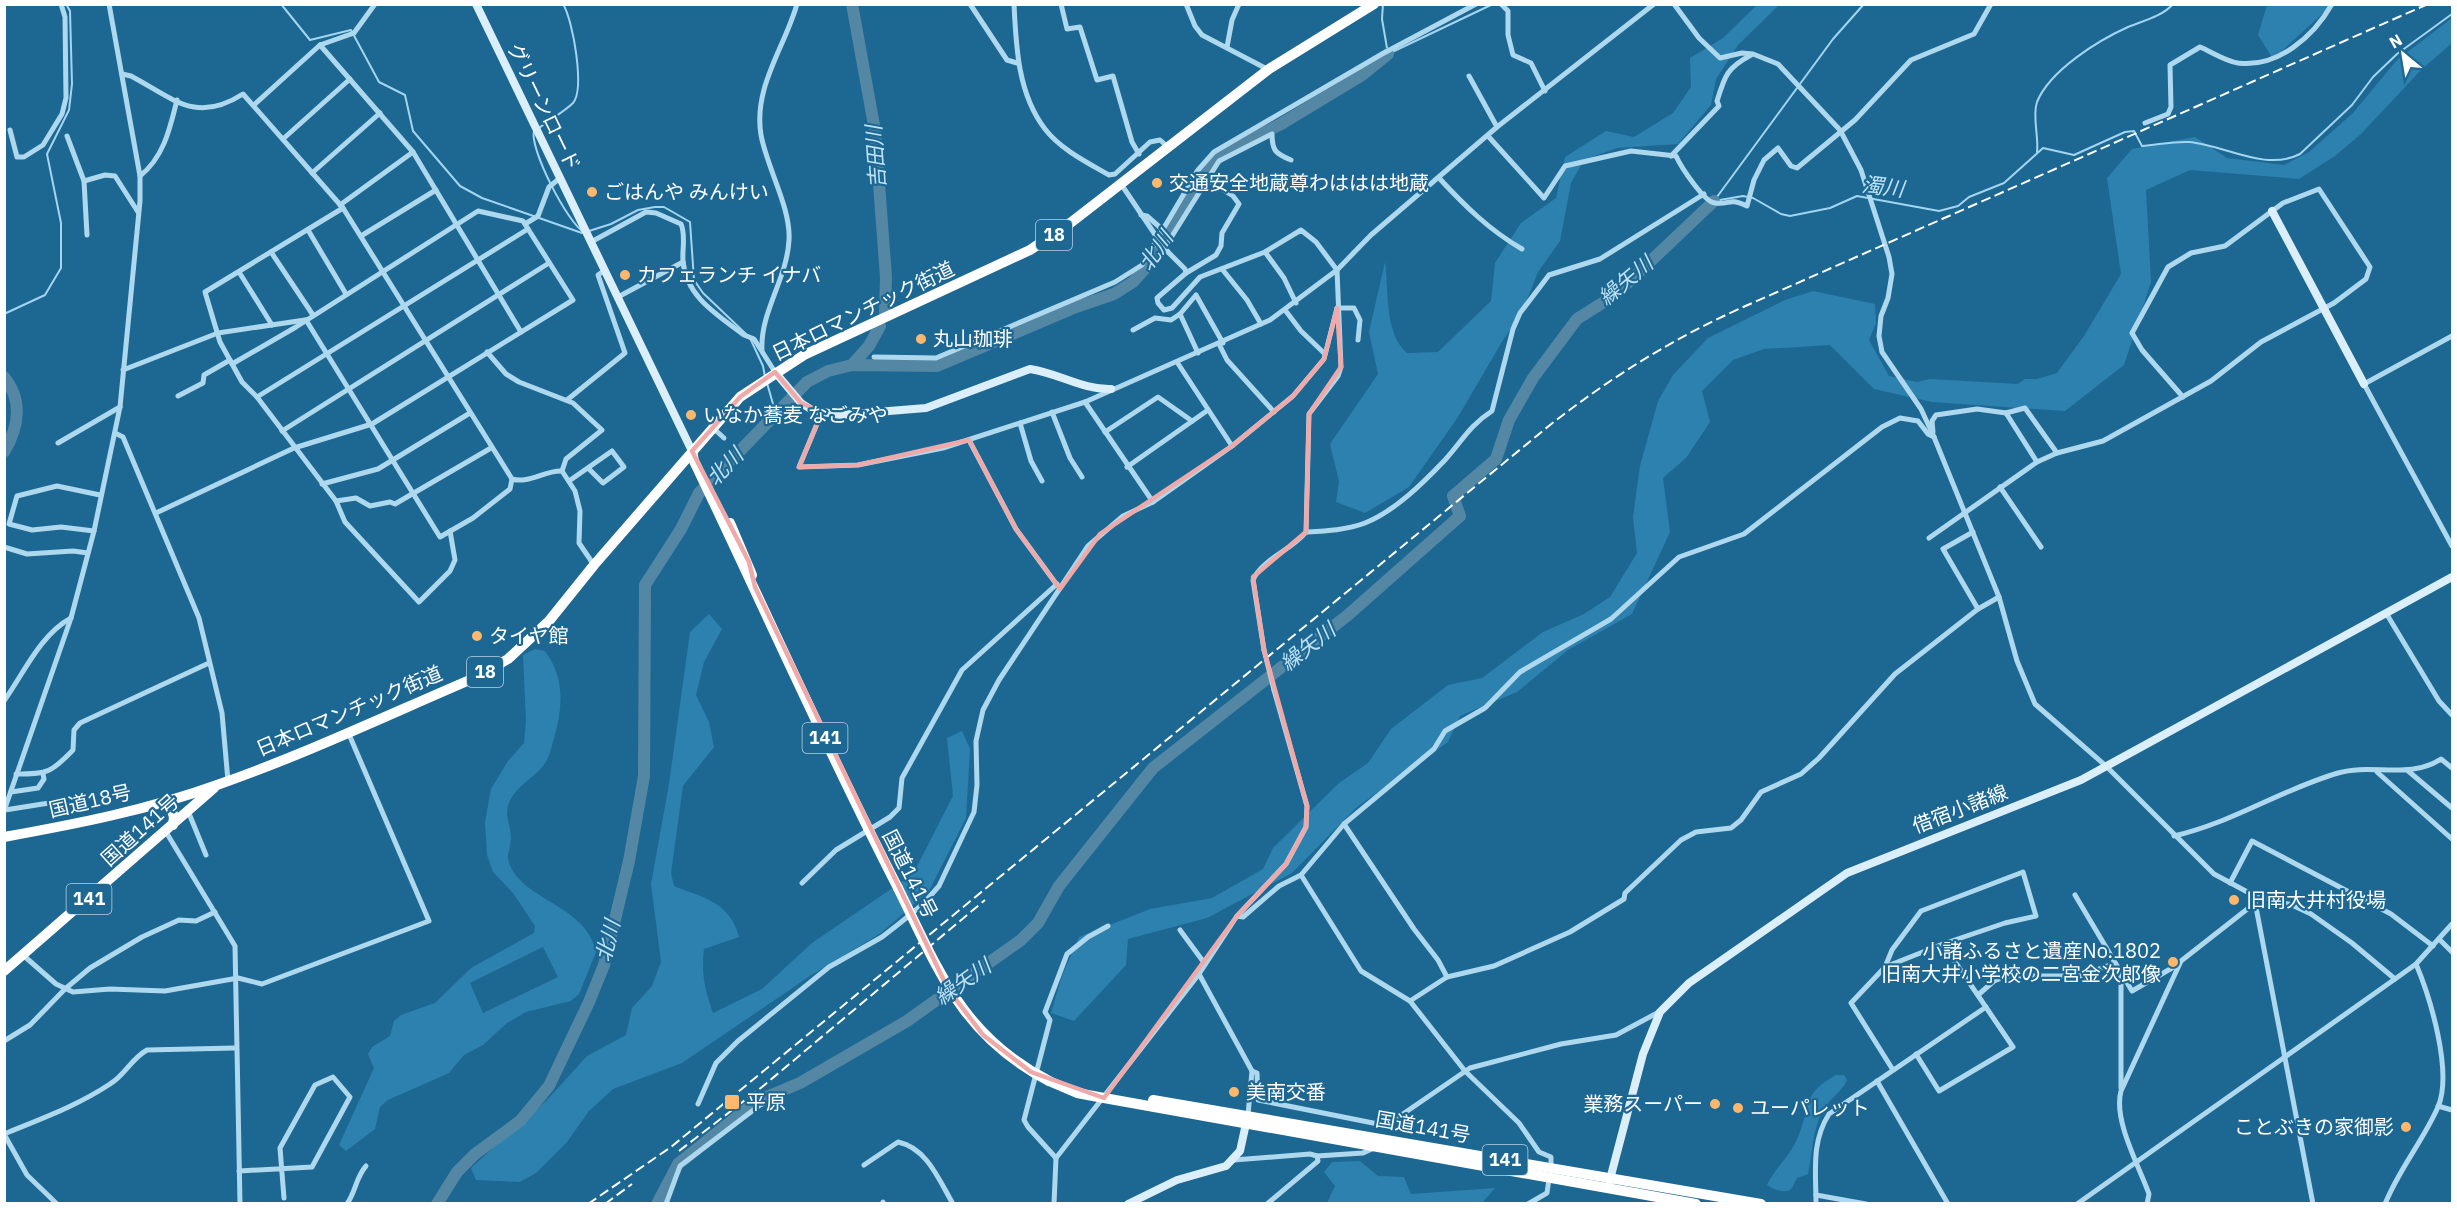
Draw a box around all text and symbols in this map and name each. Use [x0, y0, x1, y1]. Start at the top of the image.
north arrow [2373, 24, 2433, 84]
text: N [2385, 29, 2406, 53]
street label: グリーンロード [502, 38, 587, 175]
water label: 吉田川 [859, 123, 891, 189]
place label: 交通安全地蔵尊わははは地蔵 [1169, 169, 1429, 196]
water label: 濁川 [1861, 170, 1908, 203]
marker: 交通安全地蔵尊わははは地蔵 [1150, 176, 1164, 190]
place label: ごはんや みんけい [604, 178, 769, 205]
marker: ごはんや みんけい [585, 185, 599, 199]
road number: 18 [1036, 220, 1072, 250]
water label: 北川 [1132, 224, 1180, 276]
water label: 繰矢川 [1592, 248, 1660, 311]
street label: 日本ロマンチック街道 [767, 255, 959, 367]
place label: カフェランチ イナバ [637, 261, 821, 288]
marker: カフェランチ イナバ [618, 268, 632, 282]
place label: 丸山珈琲 [933, 325, 1013, 352]
marker: 丸山珈琲 [914, 332, 928, 346]
place label: いなか蕎麦 なごみや [703, 401, 888, 428]
marker: いなか蕎麦 なごみや [684, 408, 698, 422]
water label: 北川 [700, 440, 750, 491]
water label: 繰矢川 [1274, 615, 1342, 677]
place label: タイヤ館 [489, 622, 568, 649]
marker: タイヤ館 [470, 629, 484, 643]
road number: 18 [467, 657, 503, 687]
street label: 日本ロマンチック街道 [251, 659, 446, 762]
road number: 141 [802, 723, 848, 753]
street label: 国道18号 [46, 778, 134, 823]
street label: 借宿小諸線 [1908, 778, 2011, 839]
street label: 国道141号 [95, 787, 184, 872]
street label: 国道141号 [877, 825, 944, 923]
road number: 141 [66, 884, 112, 914]
place label: 旧南大井村役場 [2246, 886, 2386, 913]
marker: 旧南大井村役場 [2227, 893, 2241, 907]
water label: 北川 [588, 915, 626, 965]
place label: 小諸ふるさと遺産No.1802 旧南大井小学校の二宮金次郎像 [1881, 937, 2161, 987]
water label: 繰矢川 [929, 950, 998, 1011]
marker: 小諸ふるさと遺産No.1802 旧南大井小学校の二宮金次郎像 [2166, 955, 2180, 969]
place label: 美南交番 [1246, 1078, 1326, 1105]
marker: 美南交番 [1227, 1085, 1241, 1099]
place label: 平原 [746, 1088, 786, 1115]
place label: 業務スーパー [1583, 1090, 1703, 1117]
marker: 平原 [723, 1093, 741, 1111]
place label: ユーパレット [1750, 1094, 1870, 1121]
marker: 業務スーパー [1708, 1097, 1722, 1111]
marker: ユーパレット [1731, 1101, 1745, 1115]
street label: 国道141号 [1373, 1105, 1473, 1148]
place label: ことぶきの家御影 [2234, 1113, 2394, 1140]
marker: ことぶきの家御影 [2399, 1120, 2413, 1134]
road number: 141 [1482, 1145, 1528, 1175]

